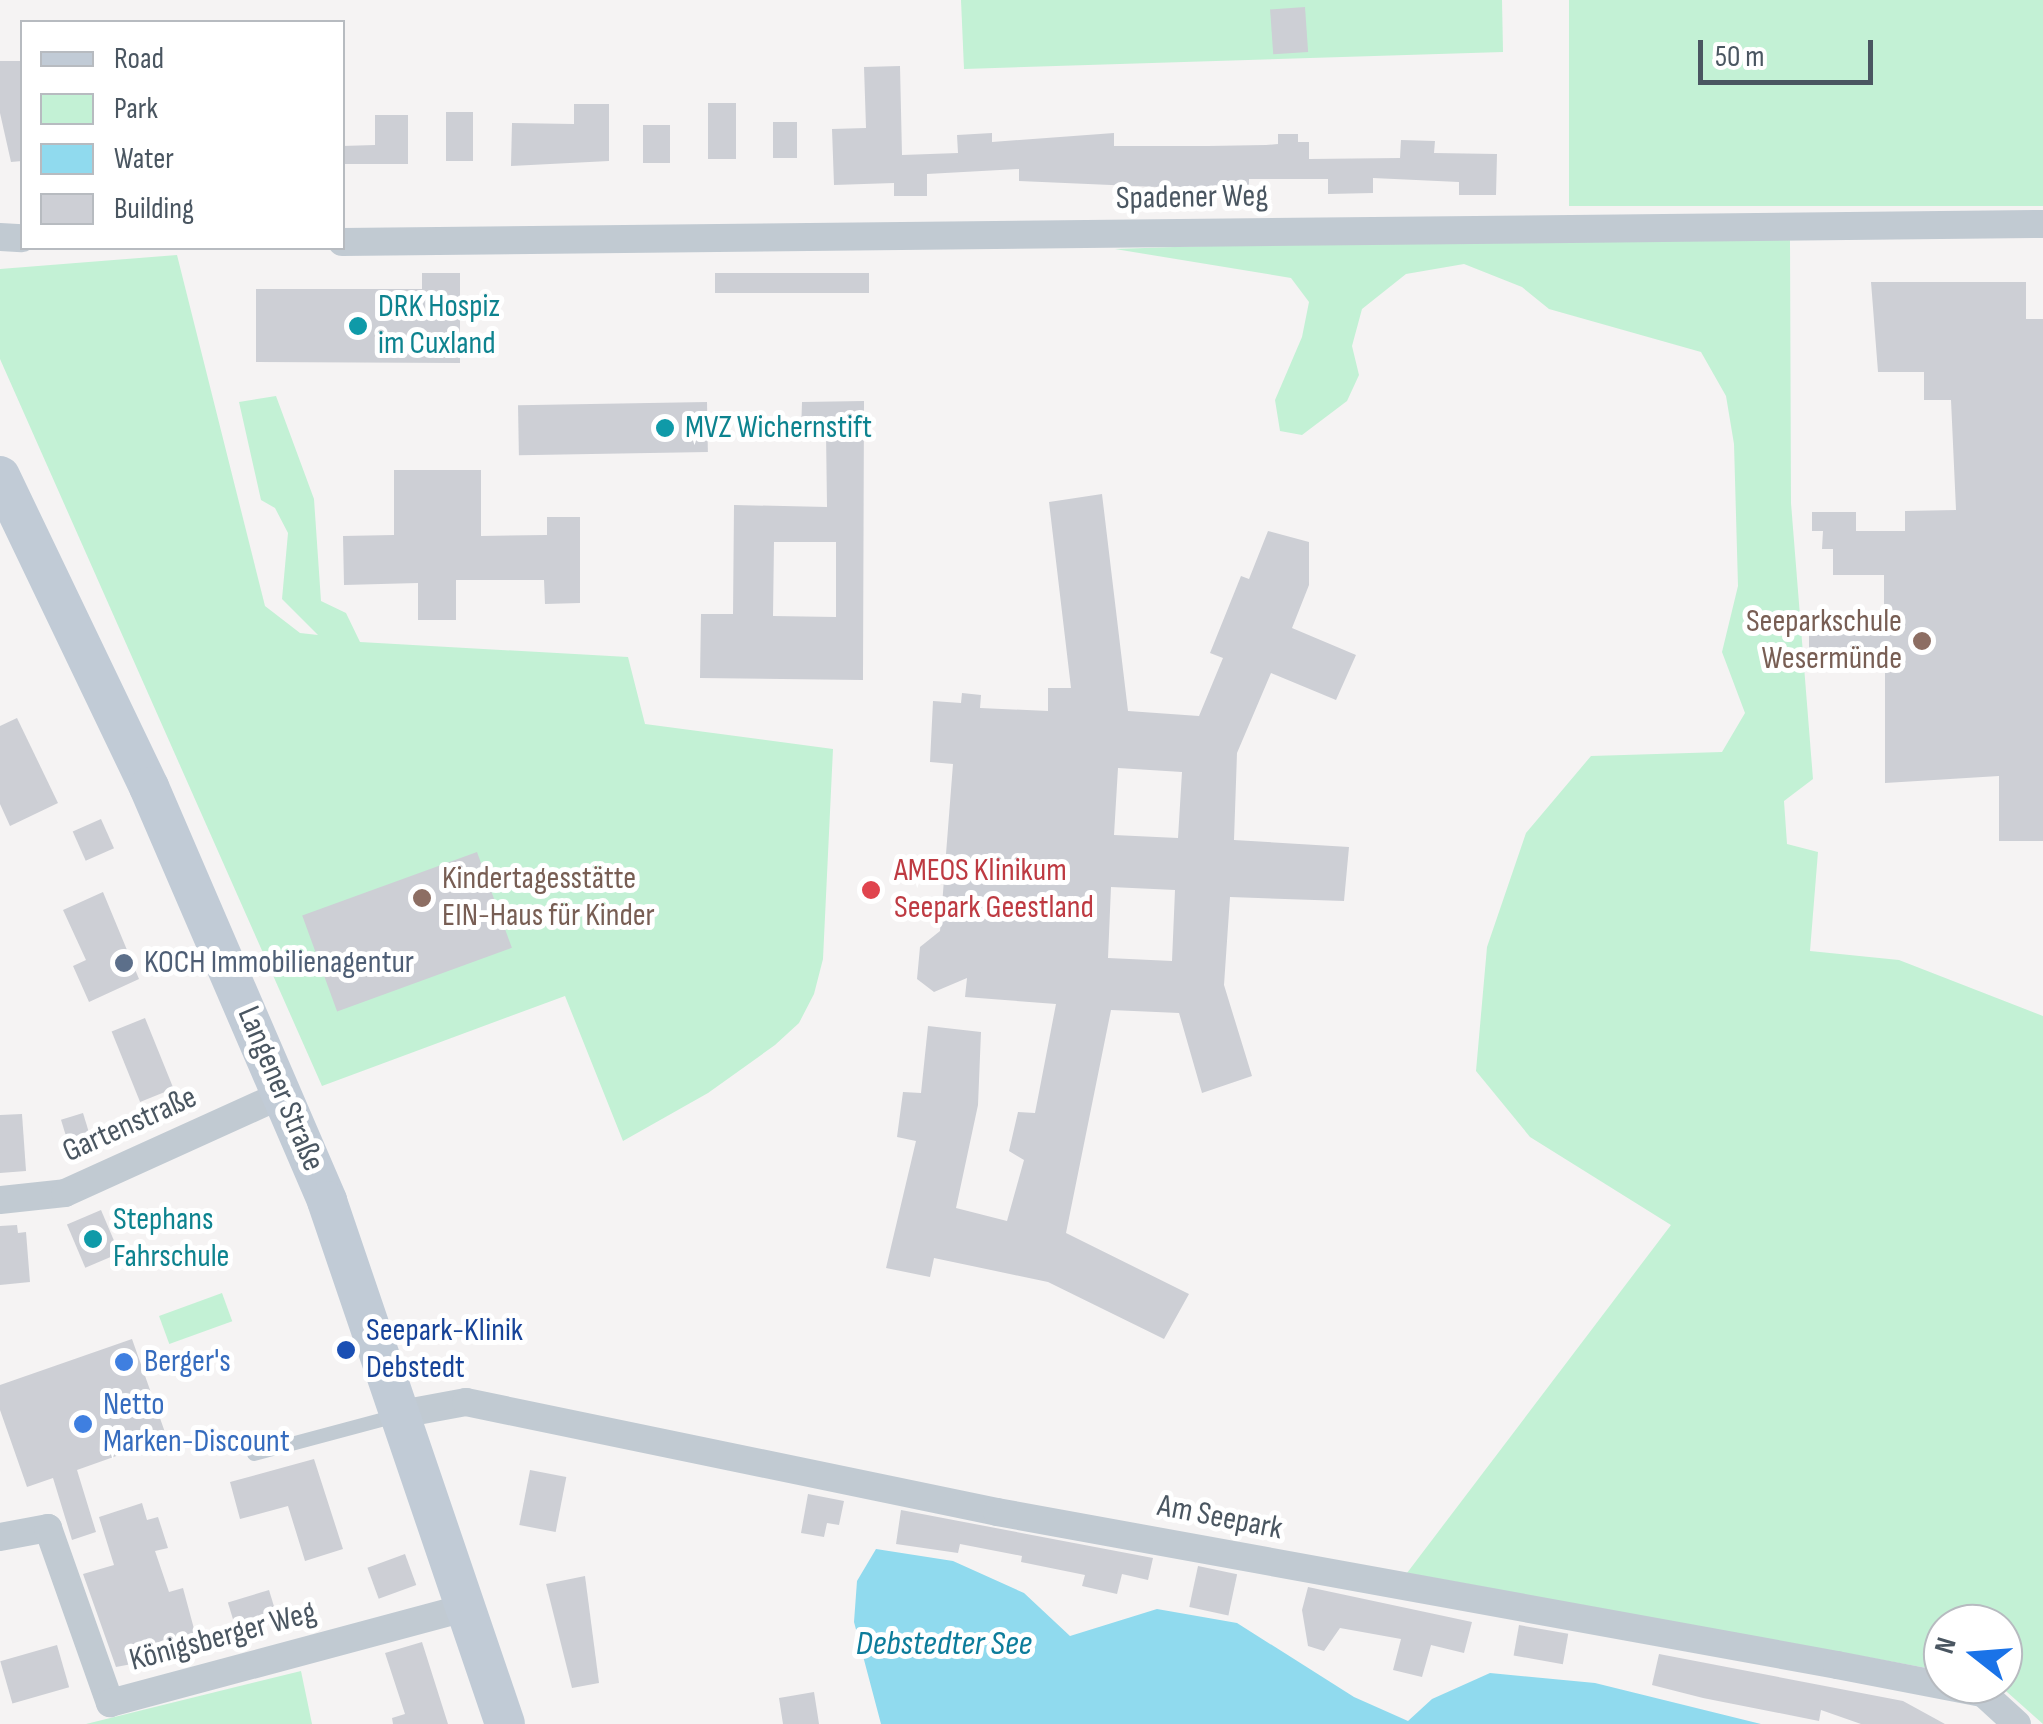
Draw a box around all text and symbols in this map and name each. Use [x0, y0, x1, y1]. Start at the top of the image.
legend [20, 20, 345, 250]
scale bar [1703, 20, 1878, 82]
text: 50 m [1715, 39, 1764, 75]
text: Road [114, 41, 164, 77]
text: Park [114, 91, 158, 127]
text: Water [114, 141, 174, 177]
street label: Spadener Weg [1116, 177, 1268, 219]
text: Building [114, 191, 194, 227]
place label: DRK Hospiz im Cuxland [378, 289, 500, 364]
marker: DRK Hospiz im Cuxland [347, 315, 369, 337]
place label: MVZ Wichernstift [685, 409, 872, 447]
marker: MVZ Wichernstift [654, 417, 676, 439]
place label: Seeparkschule Wesermünde [1746, 604, 1902, 679]
marker: Seeparkschule Wesermünde [1911, 630, 1933, 652]
place label: AMEOS Klinikum Seepark Geestland [894, 853, 1094, 928]
place label: Kindertagesstätte EIN-Haus für Kinder [442, 861, 655, 936]
marker: AMEOS Klinikum Seepark Geestland [858, 877, 884, 903]
marker: Kindertagesstätte EIN-Haus für Kinder [411, 887, 433, 909]
place label: KOCH Immobilienagentur [144, 944, 414, 982]
marker: KOCH Immobilienagentur [113, 952, 135, 974]
street label: Langener Straße [228, 1001, 332, 1177]
street label: Gartenstraße [57, 1079, 203, 1171]
place label: Stephans Fahrschule [113, 1202, 229, 1277]
marker: Stephans Fahrschule [82, 1228, 104, 1250]
place label: Seepark-Klinik Debstedt [366, 1313, 523, 1388]
marker: Seepark-Klinik Debstedt [335, 1339, 357, 1361]
place label: Berger's [144, 1343, 231, 1381]
marker: Berger's [113, 1351, 135, 1373]
place label: Netto Marken-Discount [103, 1387, 290, 1462]
marker: Netto Marken-Discount [72, 1413, 94, 1435]
street label: Am Seepark [1154, 1487, 1286, 1549]
street label: Königsberger Weg [126, 1594, 320, 1680]
north arrow [1923, 1604, 2023, 1704]
water label: Debstedter See [856, 1623, 1032, 1665]
text: N [1928, 1634, 1964, 1658]

